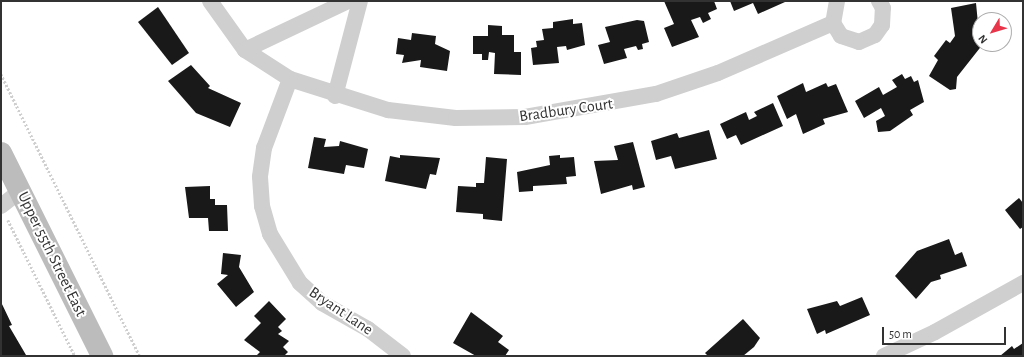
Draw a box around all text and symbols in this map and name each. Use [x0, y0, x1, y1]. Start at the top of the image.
north arrow [972, 12, 1012, 52]
text: N [976, 33, 990, 45]
street label: Bradbury Court [518, 94, 614, 126]
street label: Upper 55th Street East [13, 188, 91, 320]
street label: Bryant Lane [305, 283, 377, 339]
scale bar [884, 319, 1008, 345]
text: 50 m [889, 328, 912, 340]

